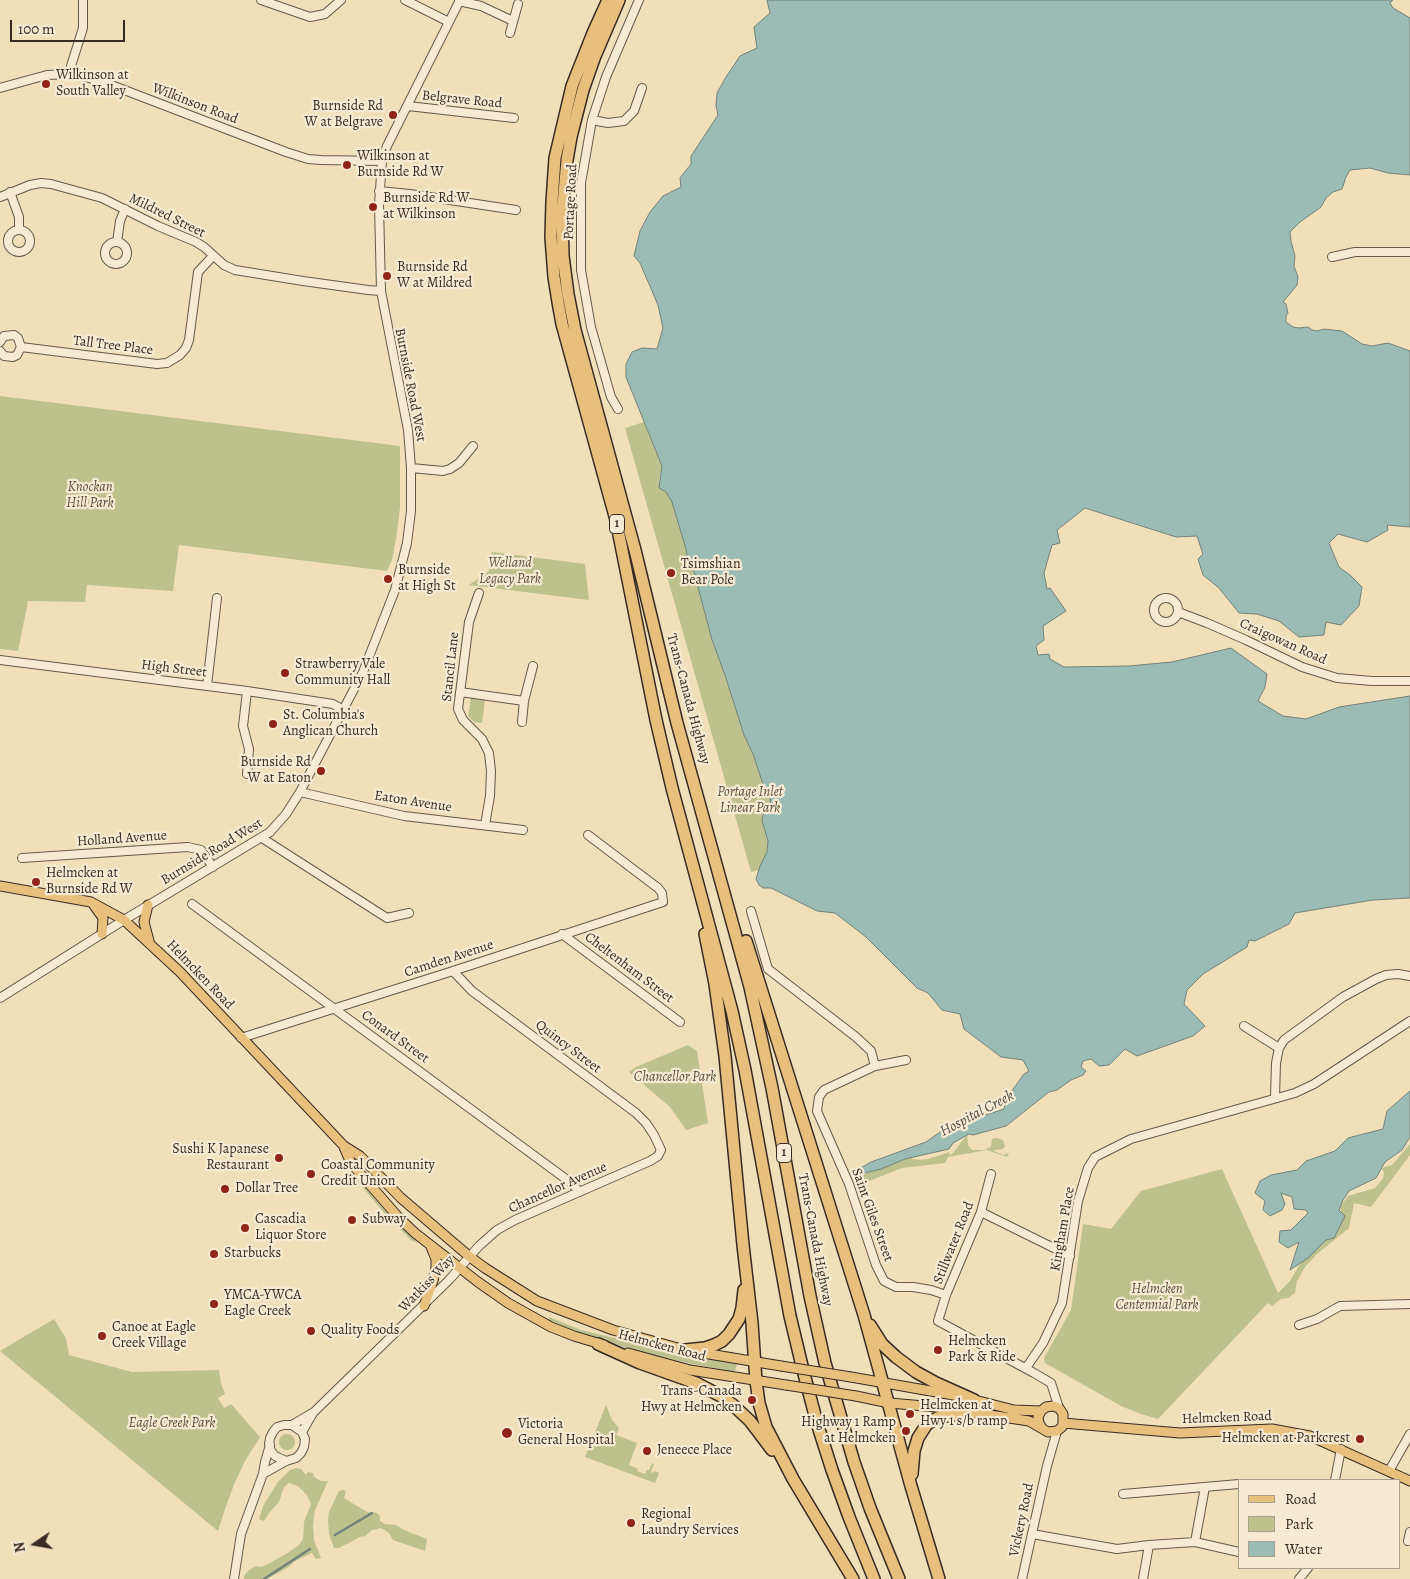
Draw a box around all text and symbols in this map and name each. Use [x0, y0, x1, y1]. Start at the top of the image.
scale bar [12, 10, 128, 42]
text: 100 m [18, 19, 55, 39]
place label: Wilkinson at South Valley [56, 68, 129, 100]
marker: Wilkinson at South Valley [40, 78, 52, 90]
street label: Wilkinson Road [150, 80, 240, 128]
street label: Belgrave Road [421, 87, 503, 113]
place label: Burnside Rd W at Belgrave [305, 99, 383, 132]
marker: Burnside Rd W at Belgrave [387, 109, 399, 121]
place label: Wilkinson at Burnside Rd W [357, 149, 444, 182]
marker: Wilkinson at Burnside Rd W [341, 159, 353, 171]
street label: Portage Road [561, 164, 581, 240]
street label: Mildred Street [126, 190, 208, 242]
place label: Burnside Rd W at Wilkinson [383, 191, 470, 223]
marker: Burnside Rd W at Wilkinson [367, 201, 379, 213]
place label: Burnside Rd W at Mildred [397, 260, 472, 292]
marker: Burnside Rd W at Mildred [381, 270, 393, 282]
street label: Burnside Road West [391, 327, 429, 443]
street label: Tall Tree Place [72, 333, 154, 359]
park label: Knockan Hill Park [66, 480, 114, 512]
road number: 1 [610, 514, 624, 534]
park label: Welland Legacy Park [479, 556, 541, 588]
place label: Tsimshian Bear Pole [681, 557, 741, 590]
place label: Burnside at High St [398, 563, 456, 596]
marker: Tsimshian Bear Pole [665, 567, 677, 579]
marker: Burnside at High St [382, 573, 394, 585]
street label: Craigowan Road [1237, 615, 1329, 669]
street label: Stancil Lane [439, 631, 463, 703]
street label: Trans-Canada Highway [662, 632, 714, 766]
street label: High Street [140, 657, 208, 681]
place label: Strawberry Vale Community Hall [295, 657, 390, 690]
marker: Strawberry Vale Community Hall [279, 667, 291, 679]
place label: St. Columbia's Anglican Church [283, 708, 378, 740]
marker: St. Columbia's Anglican Church [267, 718, 279, 730]
place label: Burnside Rd W at Eaton [240, 755, 311, 788]
marker: Burnside Rd W at Eaton [315, 765, 327, 777]
park label: Portage Inlet Linear Park [717, 785, 783, 818]
street label: Eaton Avenue [373, 788, 453, 816]
street label: Burnside Road West [158, 815, 266, 889]
street label: Holland Avenue [76, 827, 168, 851]
place label: Helmcken at Burnside Rd W [46, 866, 133, 899]
marker: Helmcken at Burnside Rd W [30, 876, 42, 888]
street label: Cheltenham Street [581, 929, 677, 1007]
street label: Helmcken Road [163, 937, 237, 1013]
street label: Camden Avenue [402, 937, 496, 981]
street label: Conard Street [358, 1007, 432, 1067]
street label: Quincy Street [532, 1017, 604, 1077]
park label: Chancellor Park [634, 1070, 716, 1086]
water label: Hospital Creek [937, 1087, 1017, 1141]
place label: Sushi K Japanese Restaurant [172, 1142, 269, 1174]
road number: 1 [776, 1144, 792, 1162]
marker: Sushi K Japanese Restaurant [273, 1152, 285, 1164]
place label: Coastal Community Credit Union [321, 1158, 435, 1190]
street label: Chancellor Avenue [506, 1159, 610, 1217]
street label: Saint Giles Street [847, 1166, 897, 1264]
marker: Coastal Community Credit Union [305, 1168, 317, 1180]
street label: Trans-Canada Highway [794, 1172, 836, 1308]
place label: Dollar Tree [235, 1181, 298, 1197]
marker: Dollar Tree [219, 1183, 231, 1195]
street label: Kingham Place [1047, 1185, 1079, 1273]
street label: Stillwater Road [930, 1199, 978, 1287]
place label: Cascadia Liquor Store [255, 1212, 326, 1244]
place label: Subway [362, 1212, 406, 1228]
marker: Subway [346, 1214, 358, 1226]
marker: Cascadia Liquor Store [239, 1222, 251, 1234]
place label: Starbucks [224, 1246, 281, 1262]
marker: Starbucks [208, 1248, 220, 1260]
street label: Watkiss Way [396, 1252, 458, 1316]
park label: Helmcken Centennial Park [1115, 1282, 1199, 1314]
place label: YMCA-YWCA Eagle Creek [224, 1288, 301, 1320]
marker: YMCA-YWCA Eagle Creek [208, 1298, 220, 1310]
place label: Canoe at Eagle Creek Village [112, 1320, 196, 1352]
place label: Quality Foods [321, 1323, 399, 1339]
marker: Quality Foods [305, 1325, 317, 1337]
street label: Helmcken Road [616, 1326, 708, 1366]
marker: Canoe at Eagle Creek Village [96, 1330, 108, 1342]
place label: Helmcken Park & Ride [948, 1334, 1016, 1366]
marker: Helmcken Park & Ride [932, 1344, 944, 1356]
place label: Trans-Canada Hwy at Helmcken [641, 1384, 742, 1416]
marker: Trans-Canada Hwy at Helmcken [746, 1394, 758, 1406]
place label: Helmcken at Hwy 1 s/b ramp [920, 1398, 1007, 1430]
marker: Helmcken at Hwy 1 s/b ramp [904, 1408, 916, 1420]
street label: Helmcken Road [1182, 1408, 1272, 1428]
place label: Highway 1 Ramp at Helmcken [801, 1415, 896, 1448]
park label: Eagle Creek Park [129, 1416, 215, 1432]
place label: Victoria General Hospital [518, 1417, 614, 1450]
marker: Highway 1 Ramp at Helmcken [900, 1425, 912, 1437]
marker: Victoria General Hospital [500, 1426, 514, 1440]
place label: Helmcken at Parkcrest [1221, 1431, 1350, 1447]
marker: Helmcken at Parkcrest [1354, 1433, 1366, 1445]
place label: Jeneece Place [657, 1443, 732, 1459]
marker: Jeneece Place [641, 1445, 653, 1457]
legend [1238, 1479, 1400, 1569]
street label: Vickery Road [1006, 1482, 1038, 1558]
text: Road [1285, 1489, 1316, 1509]
place label: Regional Laundry Services [641, 1507, 739, 1540]
text: Park [1285, 1514, 1313, 1534]
marker: Regional Laundry Services [625, 1517, 637, 1529]
north arrow [10, 1519, 60, 1569]
text: Water [1285, 1539, 1322, 1559]
text: N [9, 1540, 30, 1554]

